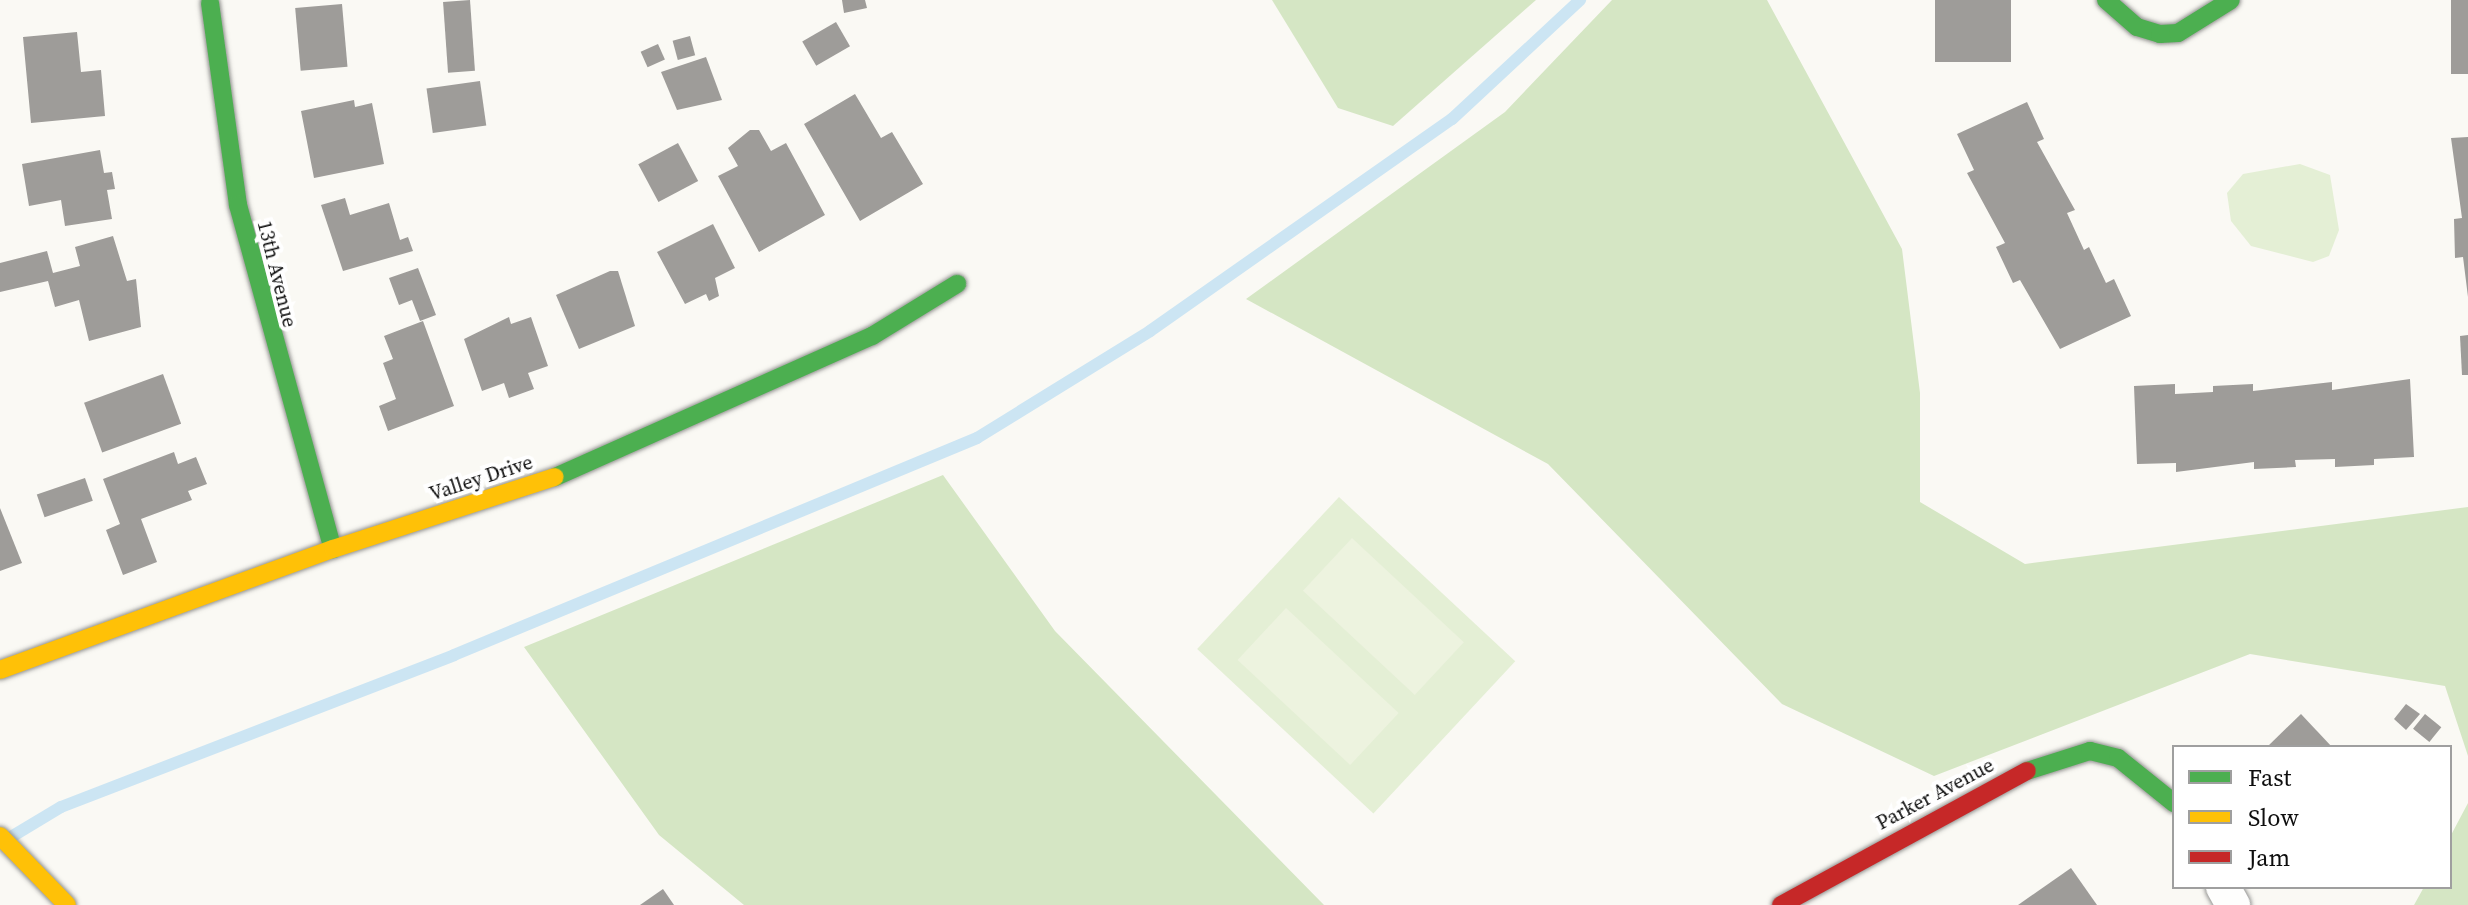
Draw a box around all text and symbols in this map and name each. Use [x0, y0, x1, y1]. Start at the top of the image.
street label: 13th Avenue [252, 218, 302, 330]
street label: Valley Drive [426, 450, 536, 506]
legend [2172, 745, 2452, 889]
street label: Parker Avenue [1872, 753, 1998, 835]
text: Fast [2248, 761, 2291, 794]
text: Slow [2248, 801, 2299, 834]
text: Jam [2248, 841, 2290, 874]

